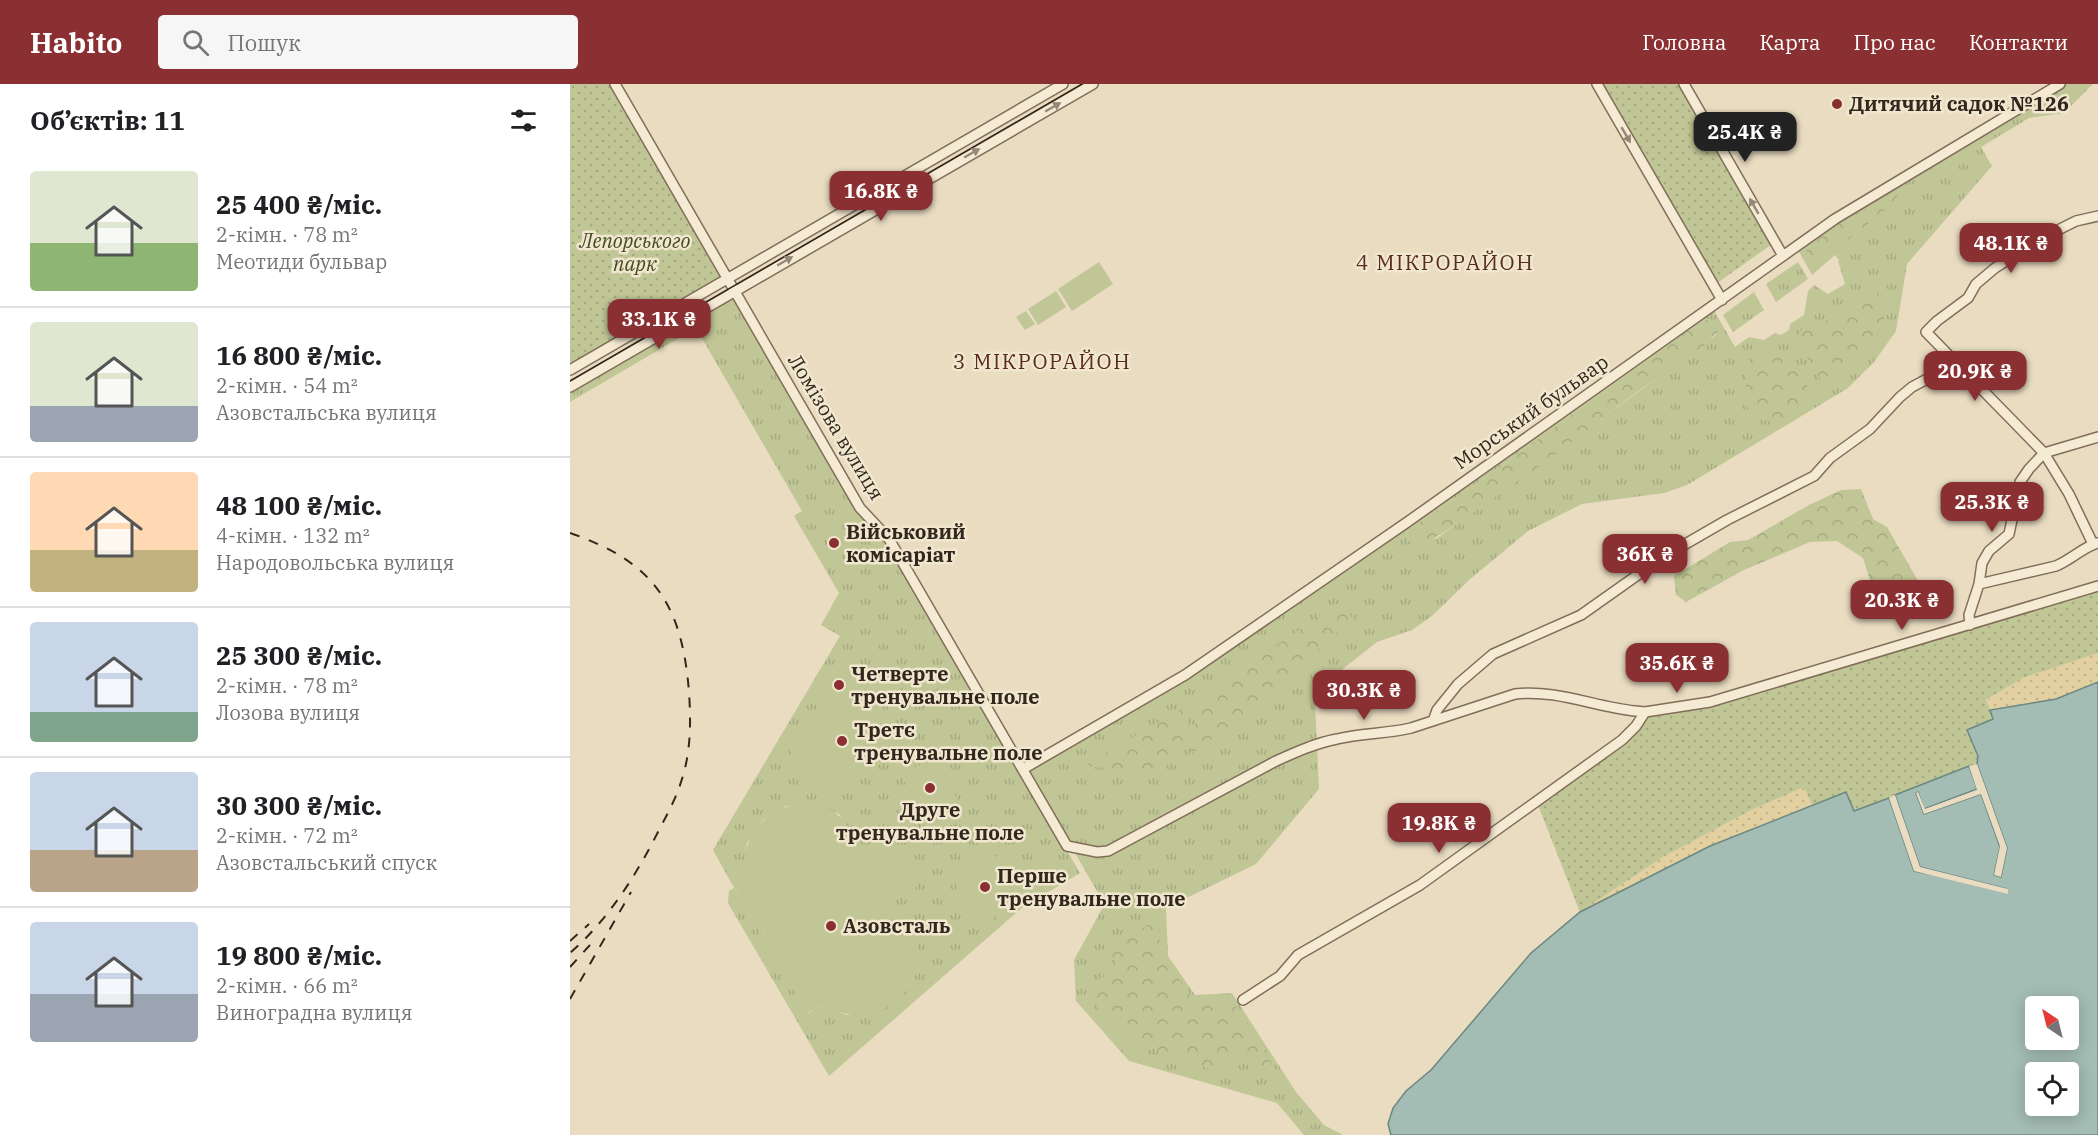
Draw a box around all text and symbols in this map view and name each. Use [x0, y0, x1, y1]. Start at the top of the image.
search box [158, 15, 578, 69]
text: Habito [30, 24, 122, 61]
icon: search [179, 26, 212, 59]
text: Пошук [227, 28, 301, 57]
text: Головна [1642, 28, 1726, 56]
text: Карта [1759, 28, 1820, 56]
text: Про нас [1853, 28, 1936, 56]
text: Контакти [1969, 28, 2068, 56]
place label: Дитячий садок №126 [1849, 90, 2069, 117]
marker: Дитячий садок №126 [1830, 97, 1844, 111]
one-way arrow [1045, 102, 1062, 112]
text: Об’єктів: 11 [30, 103, 185, 137]
icon: filters [507, 104, 540, 137]
pin: 25.4K ₴ [1690, 112, 1800, 163]
text: 25.4K ₴ [1708, 118, 1782, 145]
one-way arrow [1621, 127, 1632, 143]
one-way arrow [964, 148, 980, 159]
pin: 16.8K ₴ [826, 171, 936, 222]
text: 16.8K ₴ [844, 177, 918, 204]
text: 25 400 ₴/міс. [216, 187, 382, 221]
icon: home [78, 195, 150, 267]
one-way arrow [1749, 197, 1759, 214]
text: 2-кімн. · 78 m² [216, 221, 358, 248]
pin: 48.1K ₴ [1956, 223, 2066, 274]
park label: Лепорського парк [579, 227, 691, 277]
text: 48.1K ₴ [1974, 229, 2048, 256]
text: Меотиди бульвар [216, 248, 387, 275]
district label: 4 МІКРОРАЙОН [1356, 248, 1534, 276]
one-way arrow [777, 256, 793, 267]
pin: 33.1K ₴ [604, 299, 714, 350]
text: 33.1K ₴ [622, 305, 696, 332]
text: 16 800 ₴/міс. [216, 338, 382, 372]
icon: home [78, 346, 150, 418]
district label: 3 МІКРОРАЙОН [953, 347, 1131, 375]
street label: Морський бульвар [1448, 348, 1613, 475]
street label: Ломізова вулиця [782, 349, 891, 505]
pin: 20.9K ₴ [1920, 351, 2030, 402]
text: 20.9K ₴ [1938, 357, 2012, 384]
text: 2-кімн. · 54 m² [216, 372, 358, 399]
text: Азовстальська вулиця [216, 399, 437, 426]
pin: 25.3K ₴ [1937, 482, 2047, 533]
text: 48 100 ₴/міс. [216, 488, 382, 522]
text: 25.3K ₴ [1955, 488, 2029, 515]
icon: home [78, 496, 150, 568]
place label: Військовий комісаріат [846, 518, 966, 568]
text: 4-кімн. · 132 m² [216, 522, 370, 549]
pin: 36K ₴ [1603, 534, 1687, 585]
marker: Військовий комісаріат [827, 536, 841, 550]
text: 36K ₴ [1616, 540, 1674, 567]
text: Народовольська вулиця [216, 549, 454, 576]
pin: 20.3K ₴ [1847, 580, 1957, 631]
text: 20.3K ₴ [1865, 586, 1939, 613]
text: 25 300 ₴/міс. [216, 638, 382, 672]
pin: 35.6K ₴ [1622, 643, 1732, 694]
icon: home [78, 646, 150, 718]
text: 35.6K ₴ [1640, 649, 1714, 676]
place label: Четверте тренувальне поле [851, 660, 1040, 710]
pin: 30.3K ₴ [1309, 670, 1419, 721]
text: 2-кімн. · 78 m² [216, 672, 358, 699]
text: 30.3K ₴ [1327, 676, 1401, 703]
marker: Четверте тренувальне поле [832, 678, 846, 692]
text: Лозова вулиця [216, 699, 360, 726]
place label: Третє тренувальне поле [854, 716, 1043, 766]
marker: Третє тренувальне поле [835, 734, 849, 748]
marker: Друге тренувальне поле [923, 781, 937, 795]
text: 30 300 ₴/міс. [216, 788, 382, 822]
icon: home [78, 796, 150, 868]
place label: Друге тренувальне поле [836, 796, 1024, 846]
pin: 19.8K ₴ [1384, 803, 1494, 854]
text: 19.8K ₴ [1402, 809, 1476, 836]
text: 2-кімн. · 72 m² [216, 822, 358, 849]
text: Азовстальський спуск [216, 849, 437, 876]
place label: Перше тренувальне поле [997, 862, 1186, 912]
marker: Перше тренувальне поле [978, 880, 992, 894]
place label: Азовсталь [843, 912, 951, 939]
marker: Азовсталь [824, 919, 838, 933]
text: 19 800 ₴/міс. [216, 938, 382, 972]
icon: home [78, 946, 150, 1018]
text: 2-кімн. · 66 m² [216, 972, 358, 999]
north arrow [2025, 996, 2079, 1050]
map controls [2025, 996, 2079, 1116]
text: Виноградна вулиця [216, 999, 412, 1026]
button: locate [2025, 1062, 2079, 1116]

